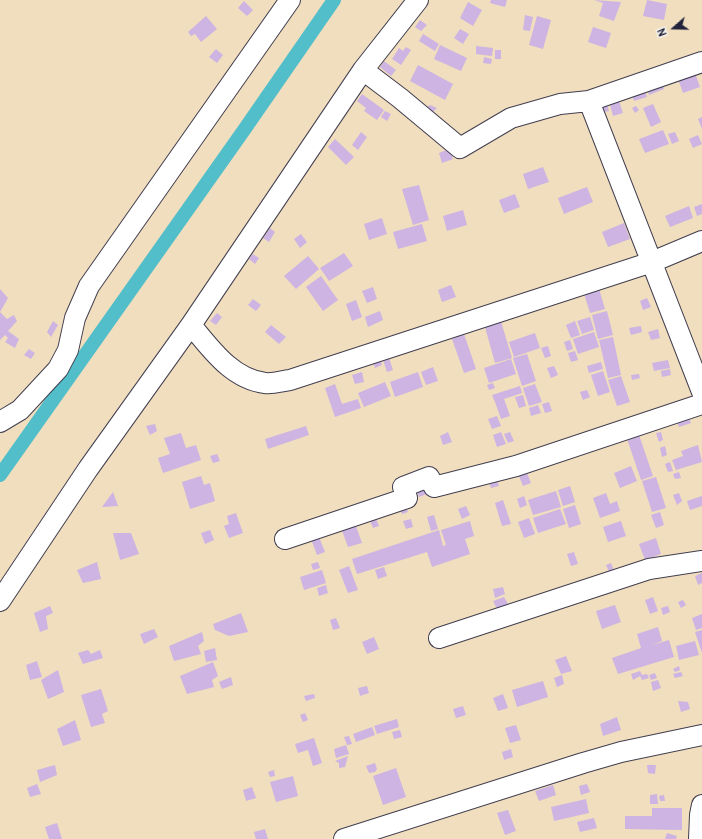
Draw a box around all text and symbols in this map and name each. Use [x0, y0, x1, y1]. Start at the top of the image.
north arrow [654, 8, 694, 48]
text: N [655, 27, 670, 38]

